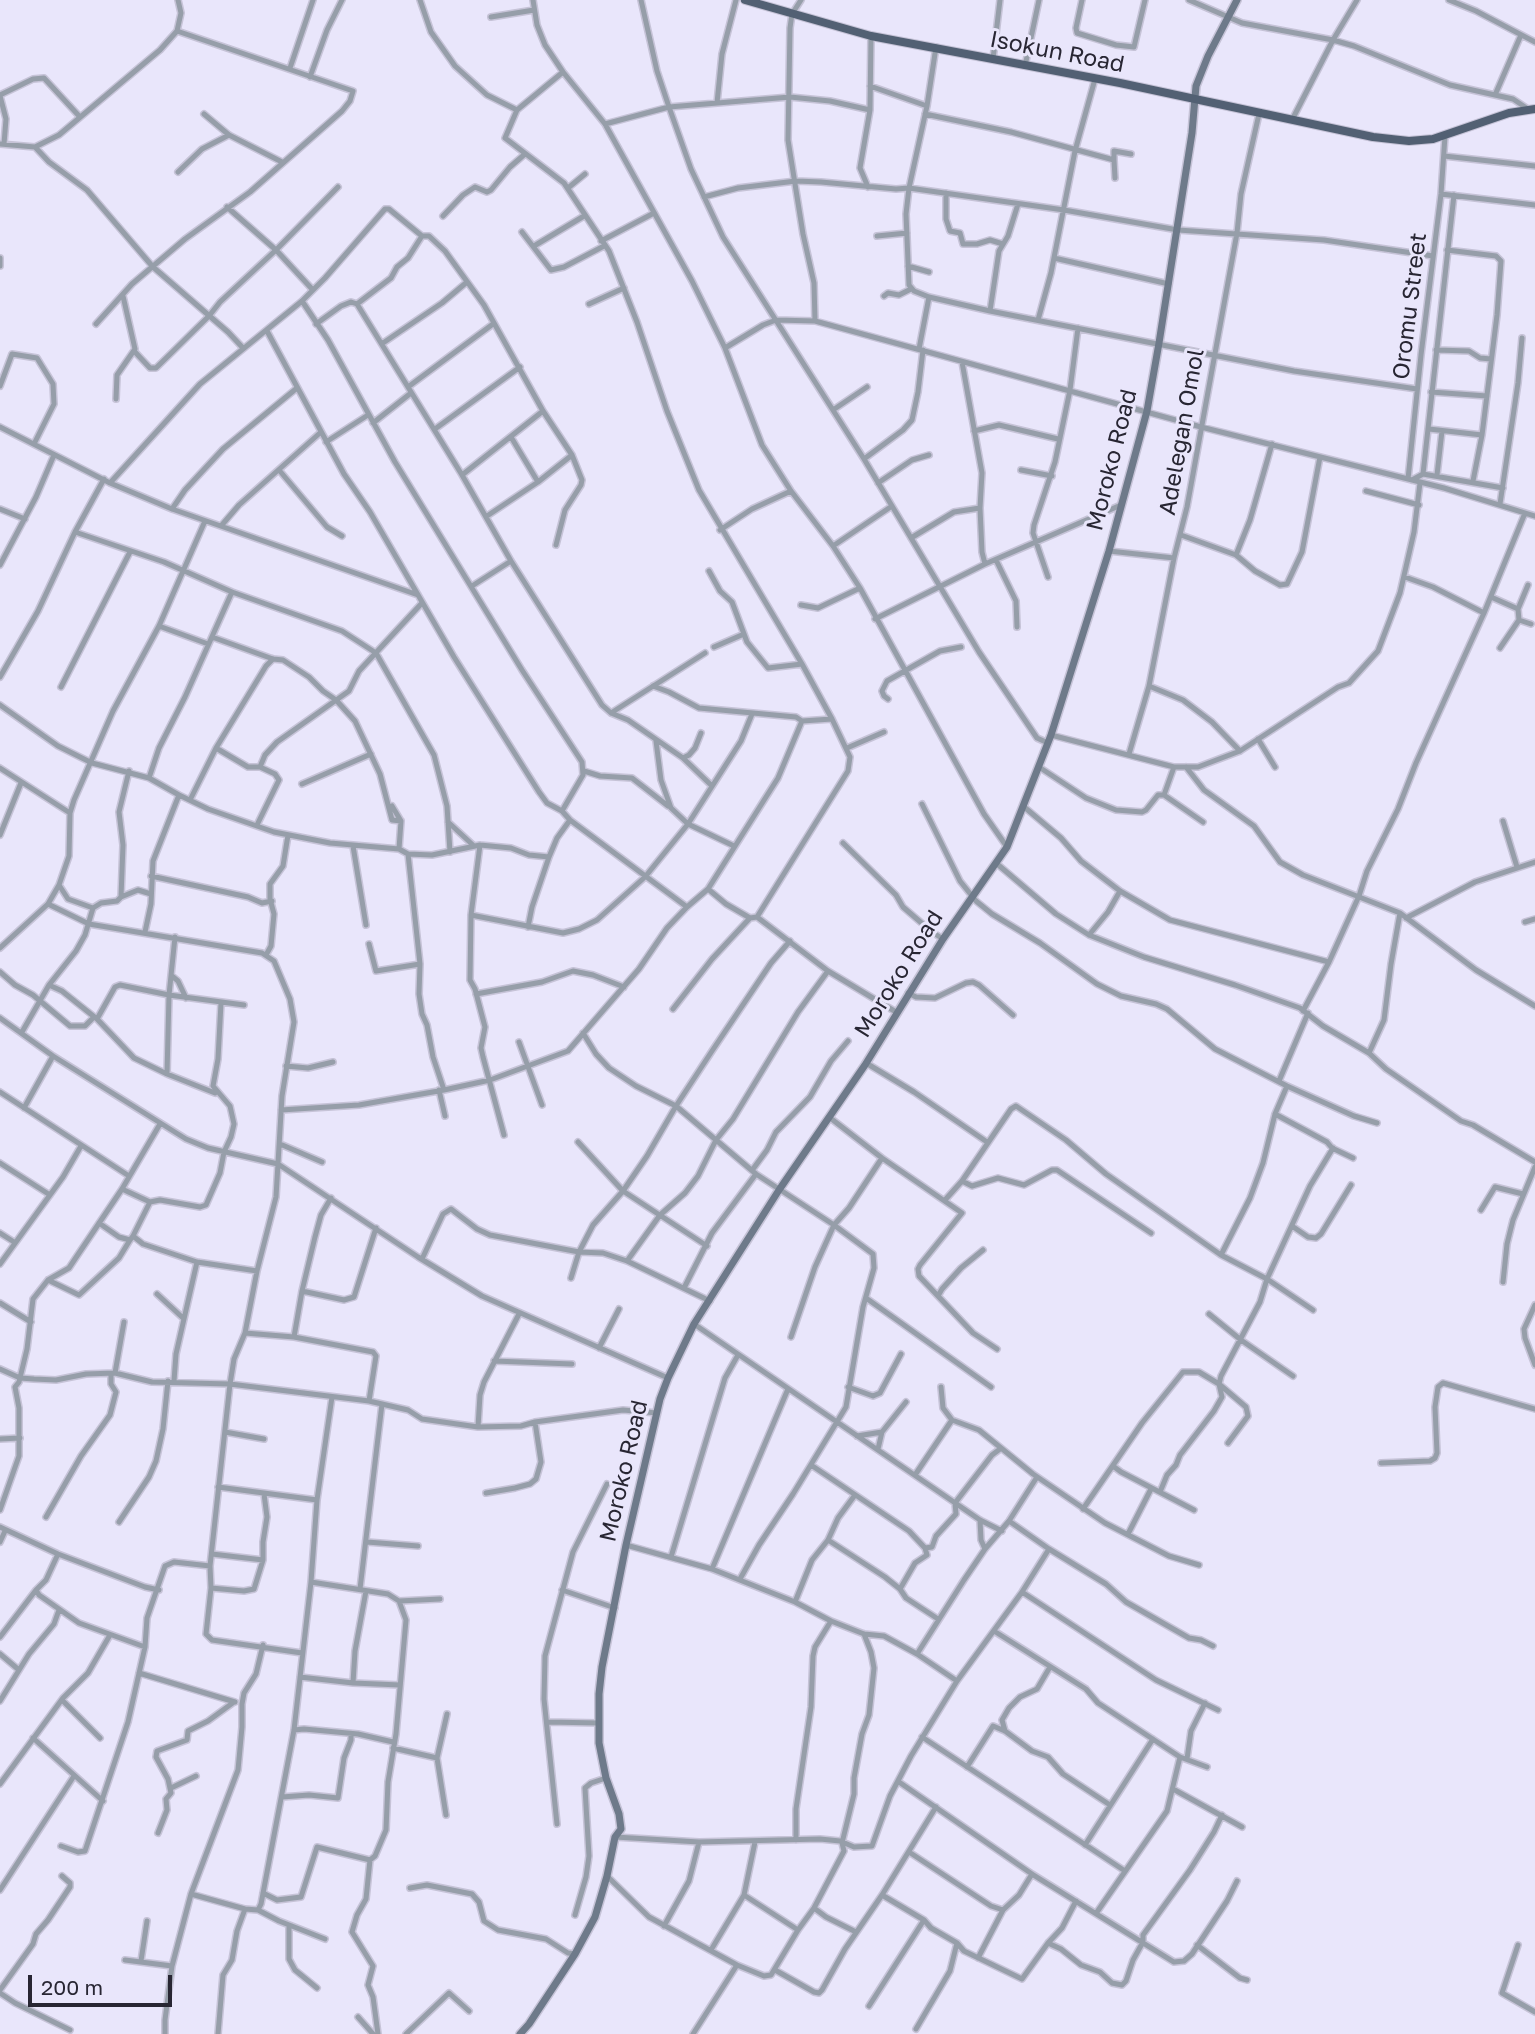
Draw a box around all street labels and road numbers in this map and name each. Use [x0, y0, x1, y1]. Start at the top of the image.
street label: Isokun Road [987, 25, 1127, 79]
street label: Oromu Street [1387, 231, 1433, 381]
street label: Adelegan Omol [1154, 347, 1210, 517]
street label: Moroko Road [1081, 387, 1143, 533]
street label: Moroko Road [849, 905, 949, 1043]
street label: Moroko Road [594, 1397, 654, 1545]

